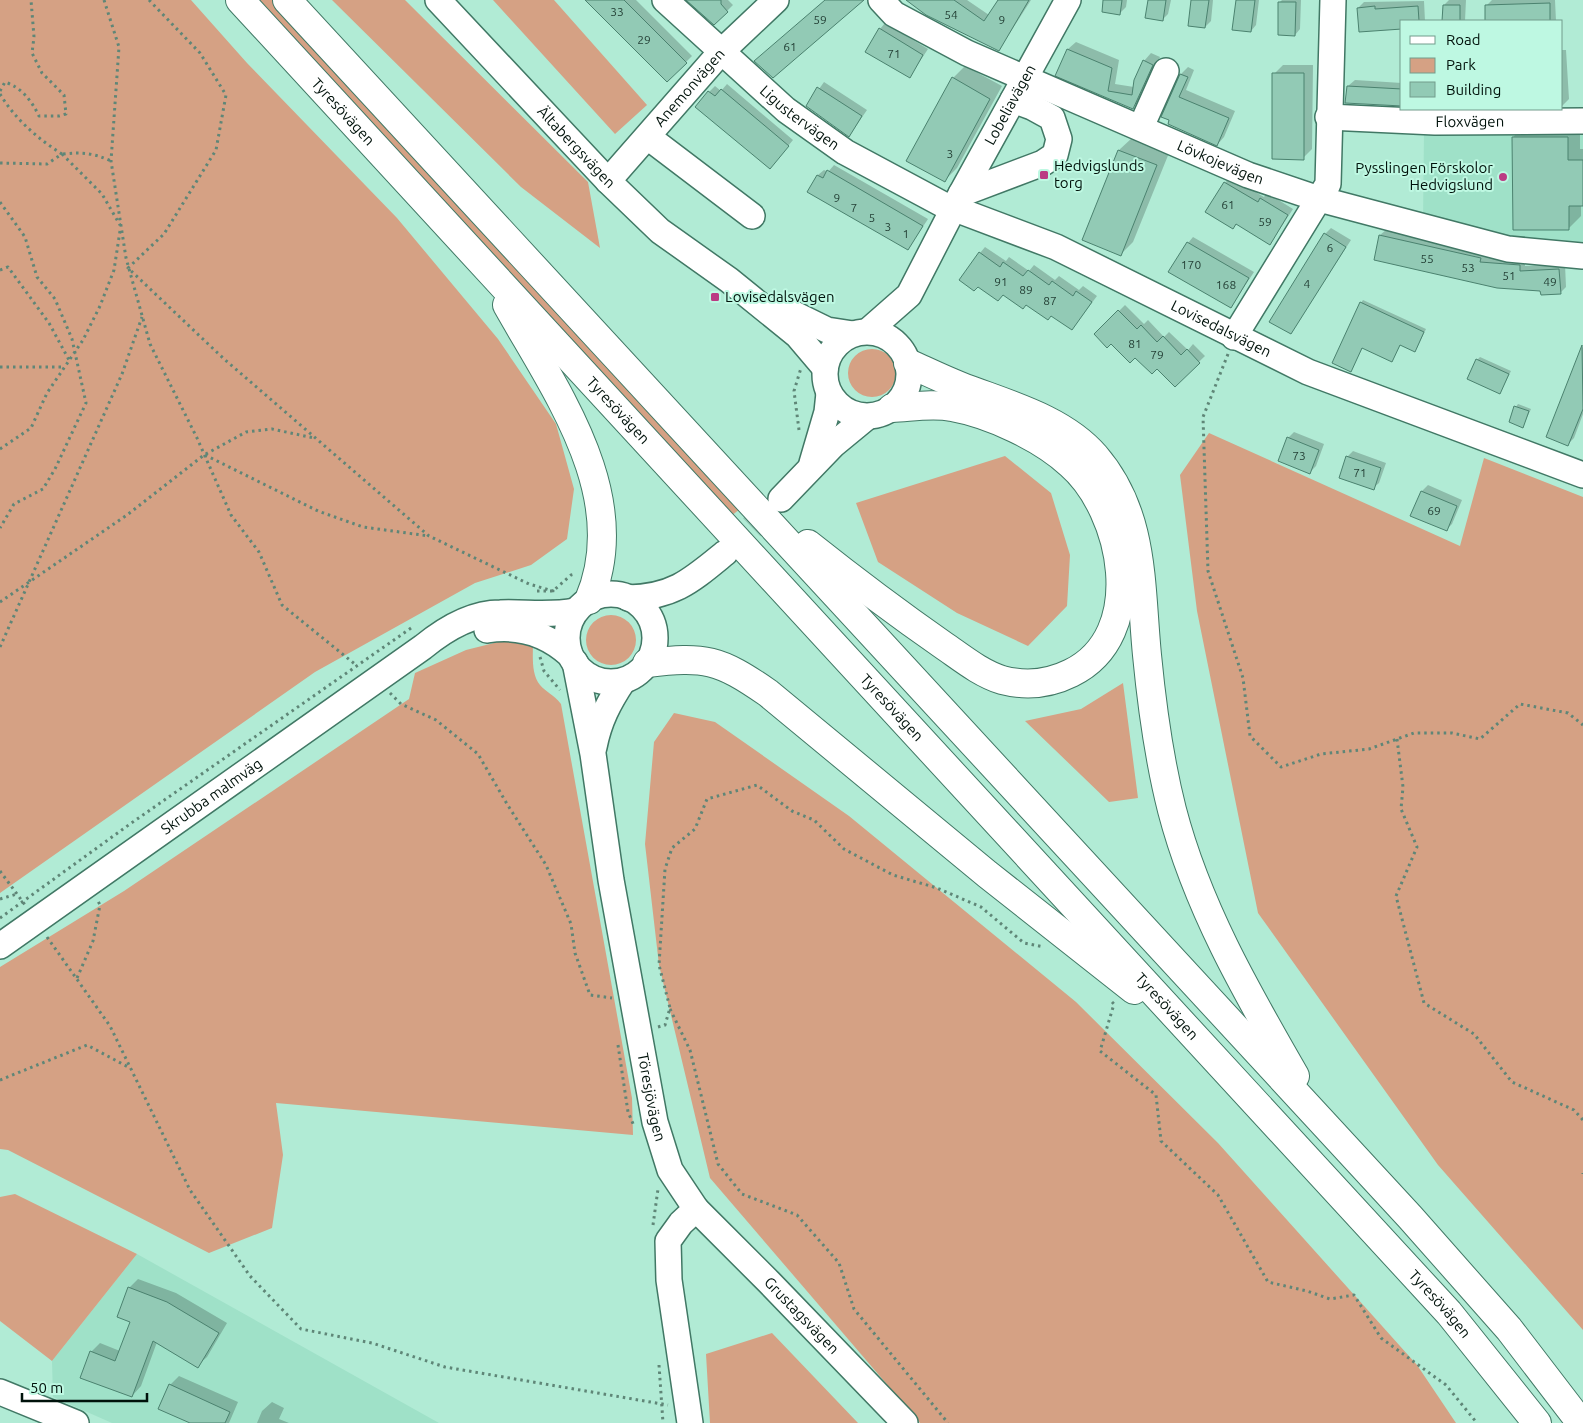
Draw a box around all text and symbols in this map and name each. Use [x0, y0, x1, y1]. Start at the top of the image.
house number: 33 [610, 5, 624, 18]
house number: 54 [944, 8, 958, 21]
house number: 59 [813, 13, 827, 26]
house number: 9 [999, 13, 1005, 26]
legend [1400, 20, 1563, 110]
text: Road [1446, 31, 1481, 48]
house number: 29 [637, 33, 651, 46]
house number: 61 [783, 40, 797, 53]
street label: Anemonvägen [651, 45, 728, 130]
house number: 71 [887, 47, 901, 60]
text: Park [1446, 56, 1476, 73]
street label: Lobeliavägen [981, 61, 1039, 148]
street label: Tyresövägen [308, 74, 378, 149]
text: Building [1446, 81, 1501, 98]
street label: Ligustervägen [757, 82, 843, 153]
street label: Ältabergsvägen [534, 103, 619, 191]
street label: Floxvägen [1436, 113, 1504, 130]
street label: Lövkojevägen [1175, 136, 1266, 188]
house number: 3 [947, 147, 953, 160]
place label: Hedvigslunds torg [1054, 157, 1144, 191]
place label: Pysslingen Förskolor Hedvigslund [1355, 159, 1493, 193]
marker: Hedvigslunds torg [1038, 169, 1050, 181]
marker: Pysslingen Förskolor Hedvigslund [1497, 171, 1509, 183]
house number: 9 [834, 191, 840, 204]
house number: 61 [1221, 198, 1235, 211]
house number: 7 [851, 201, 857, 214]
house number: 5 [869, 211, 875, 224]
house number: 59 [1258, 215, 1272, 228]
house number: 3 [885, 220, 891, 233]
house number: 1 [903, 227, 909, 240]
house number: 6 [1327, 241, 1334, 254]
house number: 55 [1420, 252, 1434, 265]
house number: 170 [1181, 258, 1201, 271]
house number: 53 [1461, 261, 1475, 274]
house number: 51 [1502, 269, 1516, 282]
house number: 91 [994, 275, 1008, 288]
house number: 49 [1543, 275, 1557, 288]
house number: 4 [1304, 277, 1311, 290]
house number: 168 [1216, 278, 1236, 291]
house number: 89 [1019, 283, 1033, 296]
place label: Lovisedalsvägen [725, 288, 835, 305]
marker: Lovisedalsvägen [709, 291, 721, 303]
house number: 87 [1043, 294, 1057, 307]
street label: Lovisedalsvägen [1168, 296, 1274, 360]
house number: 81 [1128, 337, 1142, 350]
house number: 79 [1150, 348, 1164, 361]
street label: Tyresövägen [583, 373, 653, 447]
house number: 73 [1292, 449, 1306, 462]
house number: 71 [1353, 466, 1367, 479]
house number: 69 [1427, 504, 1441, 517]
street label: Tyresövägen [857, 670, 927, 744]
street label: Skrubba malmväg [157, 755, 265, 838]
street label: Tyresövägen [1132, 969, 1202, 1043]
street label: Töresjövägen [635, 1052, 670, 1143]
street label: Tyresövägen [1406, 1266, 1475, 1341]
street label: Grustagsvägen [761, 1273, 843, 1357]
scale bar [22, 1370, 148, 1402]
text: 50 m [30, 1379, 63, 1396]

